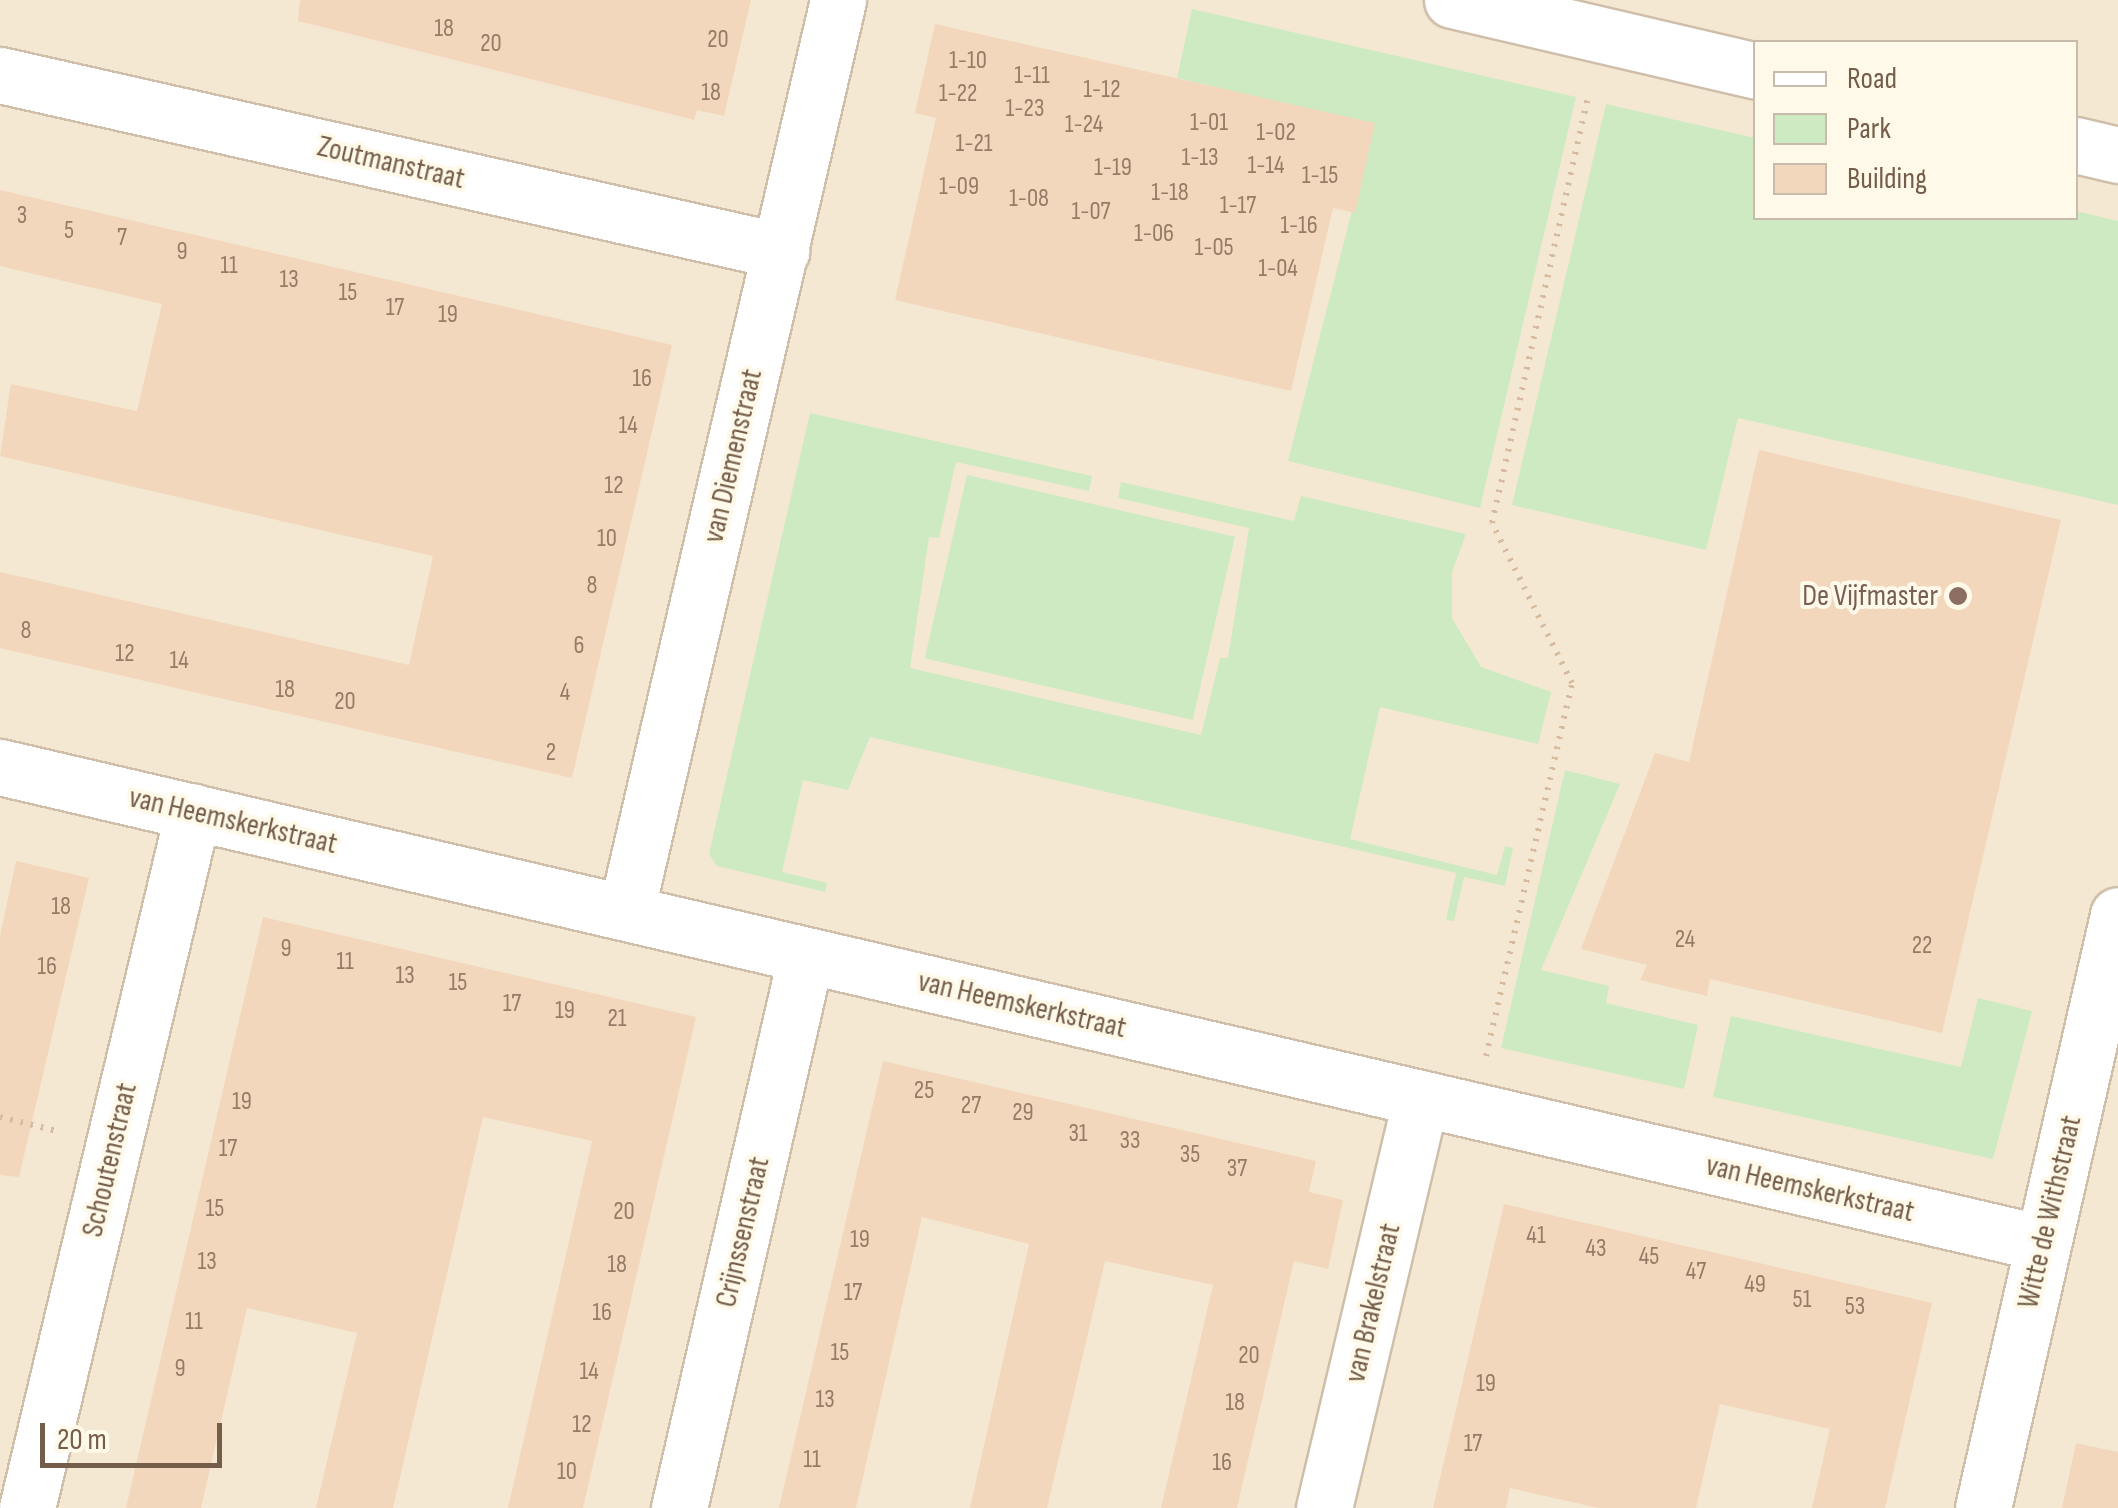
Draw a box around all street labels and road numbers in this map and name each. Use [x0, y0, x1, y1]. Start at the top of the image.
street label: Zoutmanstraat [314, 129, 468, 197]
street label: van Diemenstraat [696, 366, 770, 546]
street label: van Heemskerkstraat [125, 780, 341, 862]
street label: van Heemskerkstraat [914, 964, 1130, 1046]
street label: Schoutenstraat [75, 1080, 145, 1240]
street label: Witte de Withstraat [2010, 1112, 2090, 1312]
street label: van Heemskerkstraat [1702, 1148, 1918, 1230]
street label: Crijnssenstraat [708, 1153, 778, 1311]
street label: van Brakelstraat [1337, 1220, 1409, 1386]

